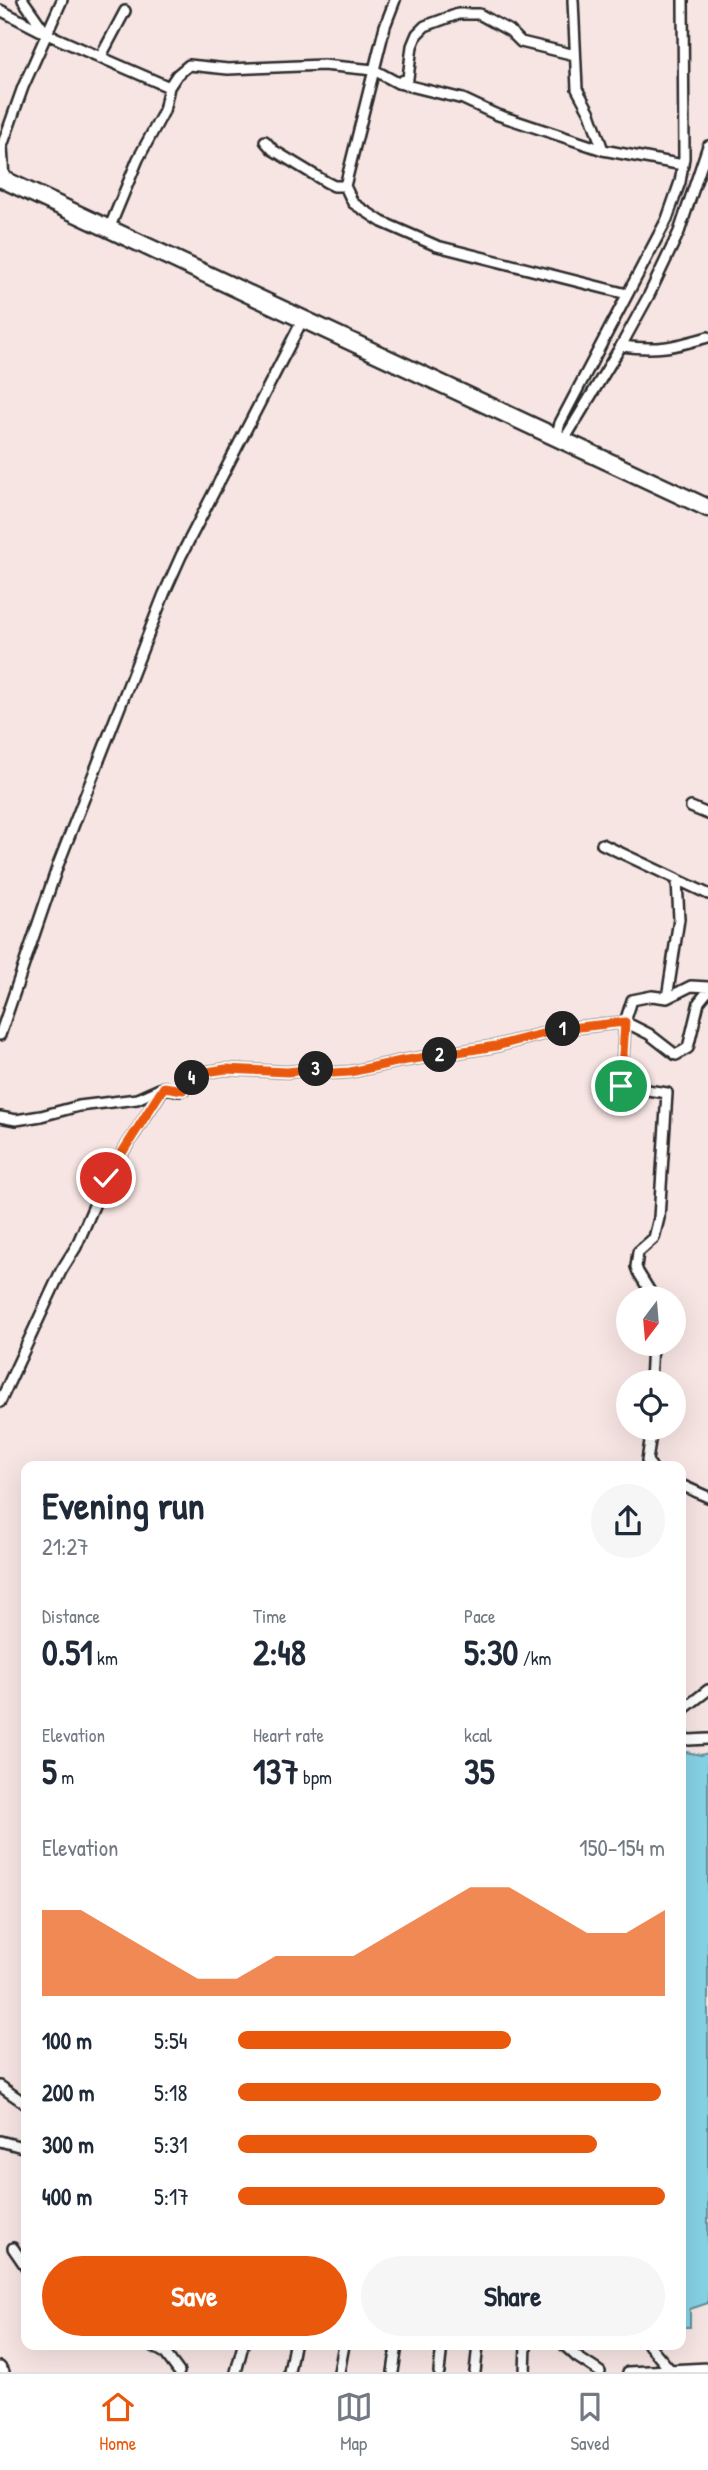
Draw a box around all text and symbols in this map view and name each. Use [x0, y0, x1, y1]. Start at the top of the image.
pin: 1 [546, 1012, 580, 1046]
text: 1 [559, 1015, 566, 1041]
pin: 2 [422, 1038, 458, 1072]
text: 2 [435, 1041, 444, 1067]
pin: 3 [298, 1052, 334, 1086]
text: 3 [311, 1055, 320, 1081]
pin [591, 1056, 651, 1116]
pin: 4 [174, 1060, 210, 1096]
text: 4 [188, 1064, 195, 1090]
icon: arrive [602, 1067, 640, 1105]
pin [76, 1148, 136, 1208]
icon: check [87, 1159, 125, 1197]
north arrow [616, 1286, 686, 1356]
map controls [616, 1286, 686, 1440]
button: locate [616, 1370, 686, 1440]
text: Evening run [42, 1479, 205, 1531]
button: share [591, 1484, 665, 1558]
text: 21:27 [42, 1531, 89, 1562]
text: Distance [42, 1603, 100, 1629]
text: Time [253, 1603, 287, 1629]
text: Pace [464, 1603, 496, 1629]
text: 0.51 [42, 1629, 93, 1676]
text: 2:48 [253, 1629, 306, 1676]
text: 5:30 [464, 1629, 518, 1676]
text: km [93, 1645, 118, 1671]
text: /km [518, 1645, 552, 1671]
text: Elevation [42, 1722, 105, 1748]
text: Heart rate [253, 1722, 324, 1748]
text: kcal [464, 1722, 492, 1748]
text: 5 [42, 1748, 57, 1795]
text: 137 [253, 1748, 299, 1795]
text: 35 [464, 1748, 495, 1795]
text: m [57, 1764, 74, 1790]
text: bpm [299, 1764, 332, 1790]
text: Elevation [42, 1832, 118, 1863]
text: 150–154 m [579, 1832, 665, 1863]
text: 100 m [42, 2025, 92, 2056]
text: 5:54 [154, 2025, 187, 2056]
text: 200 m [42, 2077, 94, 2108]
text: 5:18 [154, 2077, 187, 2108]
text: 300 m [42, 2129, 94, 2160]
text: 5:31 [154, 2129, 188, 2160]
text: 400 m [42, 2181, 92, 2212]
text: 5:17 [154, 2181, 189, 2212]
button: Save [42, 2256, 347, 2336]
button: Share [361, 2256, 665, 2336]
tab: Home [99, 2388, 137, 2456]
tab: Map [335, 2388, 373, 2456]
tab: Saved [570, 2388, 609, 2456]

